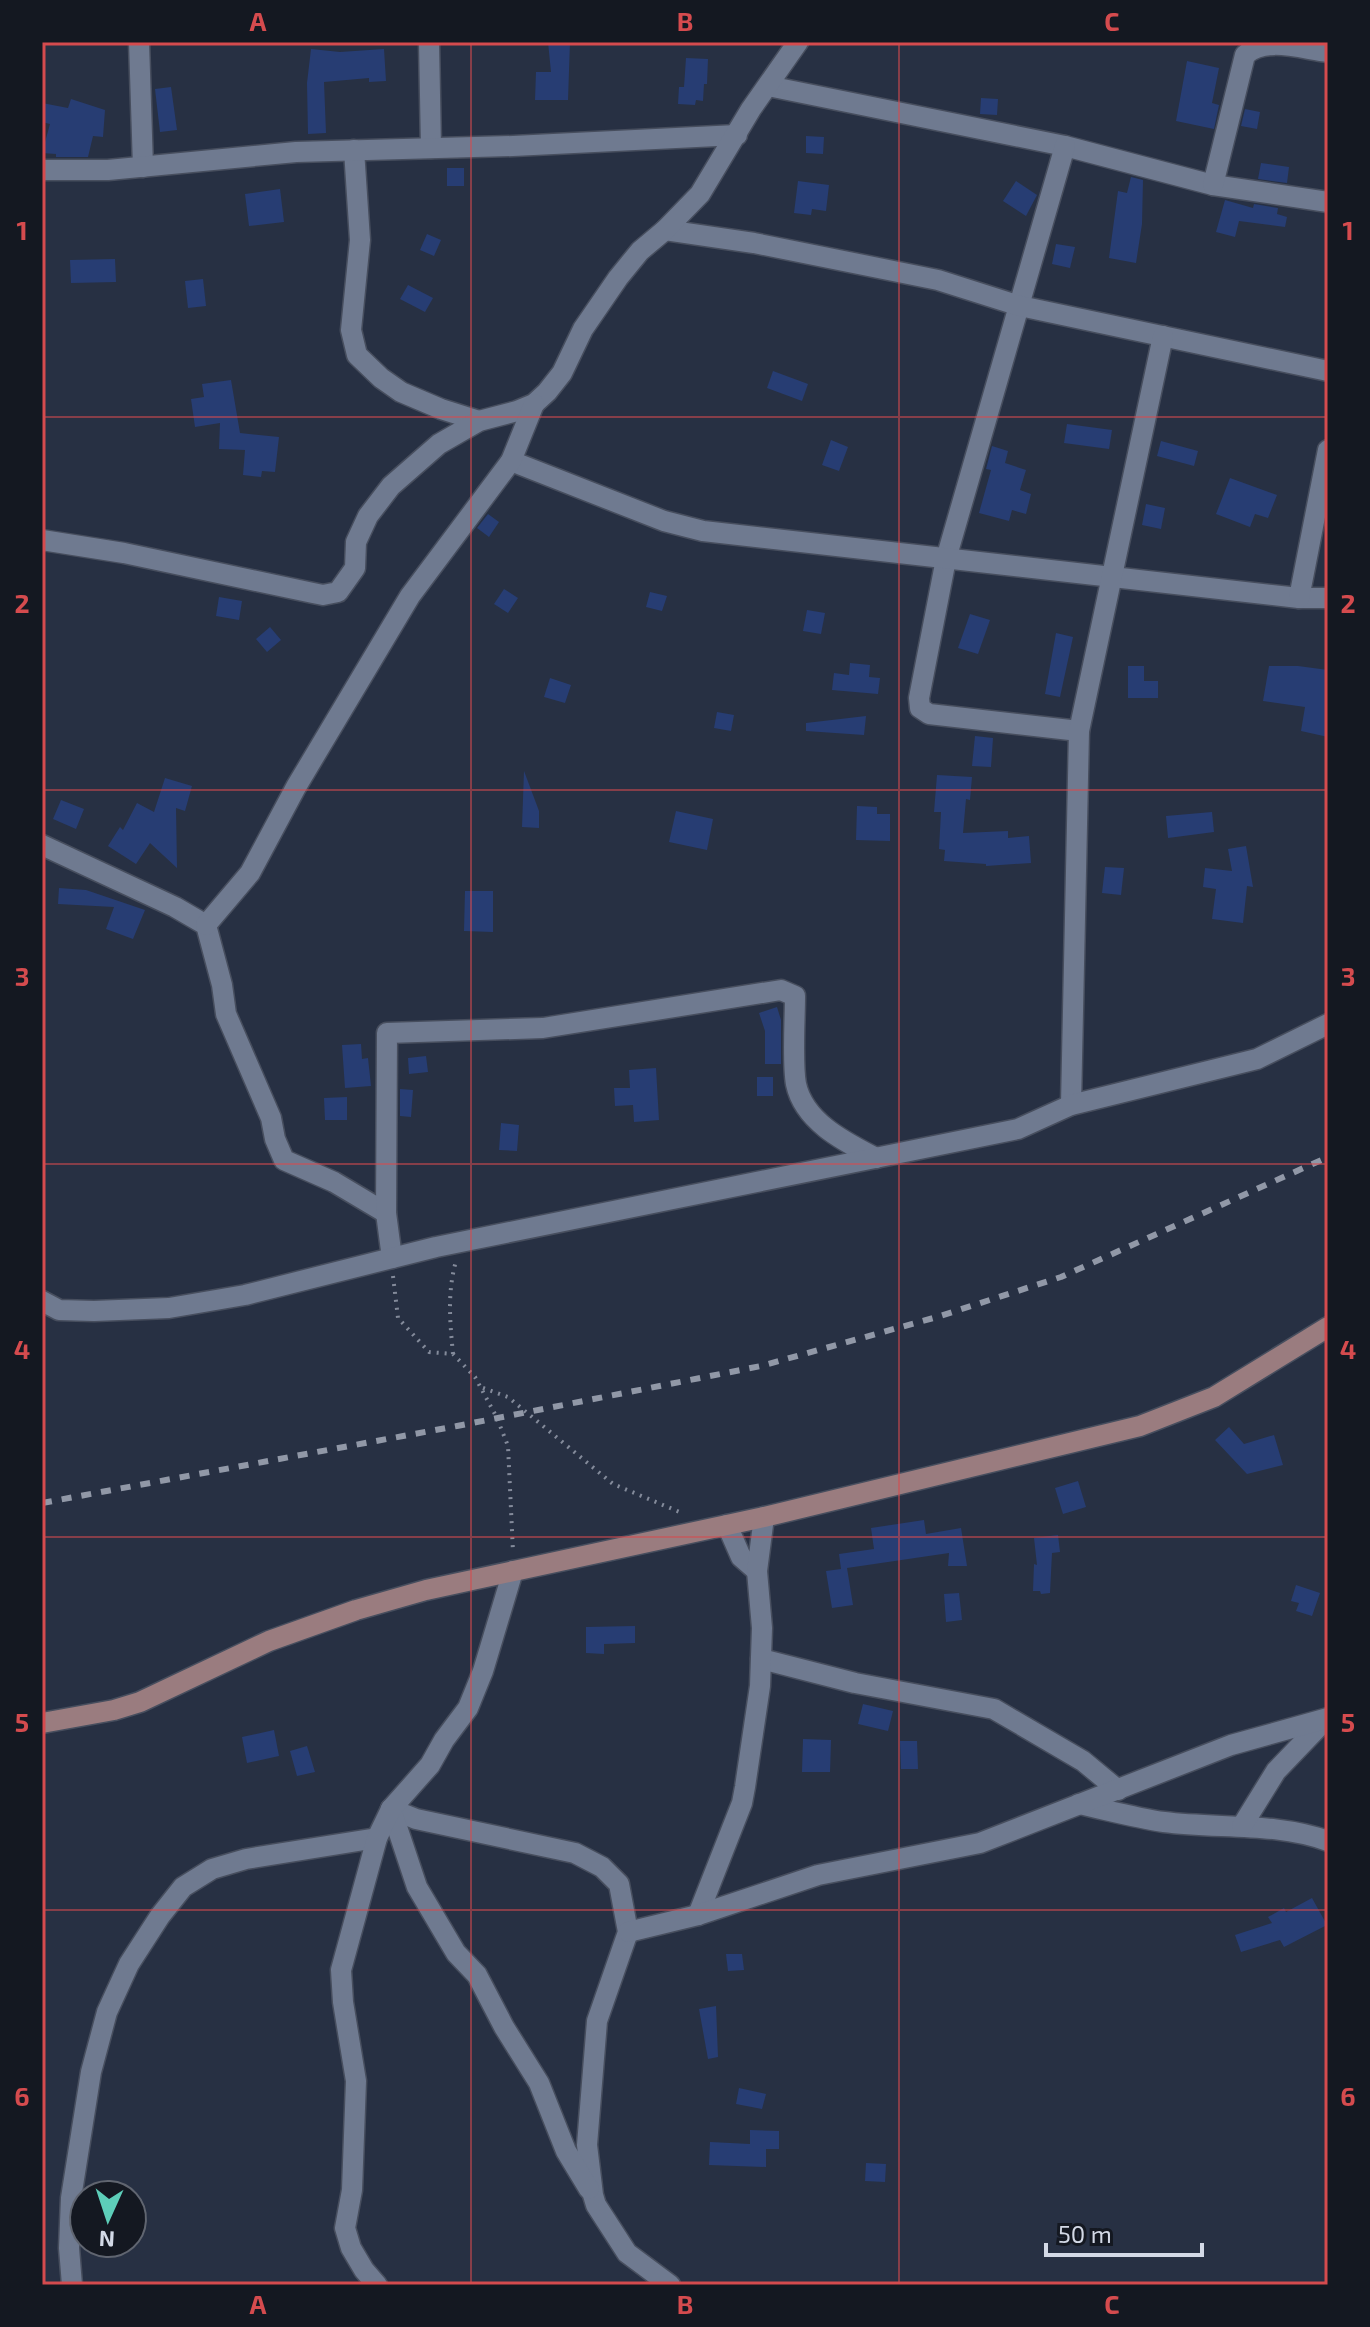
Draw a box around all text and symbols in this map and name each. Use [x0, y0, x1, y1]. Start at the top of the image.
text: A [250, 5, 267, 36]
text: B [677, 5, 693, 36]
text: C [1104, 5, 1120, 36]
text: 1 [16, 214, 28, 245]
text: 1 [1342, 214, 1354, 245]
text: 2 [14, 587, 30, 618]
text: 2 [1340, 587, 1356, 618]
text: 3 [15, 960, 29, 991]
text: 3 [1341, 960, 1355, 991]
text: 4 [14, 1333, 30, 1364]
text: 4 [1340, 1333, 1356, 1364]
text: 5 [15, 1706, 29, 1737]
text: 5 [1341, 1706, 1355, 1737]
text: 6 [14, 2080, 30, 2111]
text: 6 [1340, 2080, 1356, 2111]
north arrow [68, 2179, 148, 2259]
scale bar [1046, 2207, 1202, 2257]
text: 50 m [1058, 2219, 1112, 2248]
text: N [98, 2227, 116, 2253]
text: A [250, 2288, 267, 2319]
text: B [677, 2288, 693, 2319]
text: C [1104, 2288, 1120, 2319]

